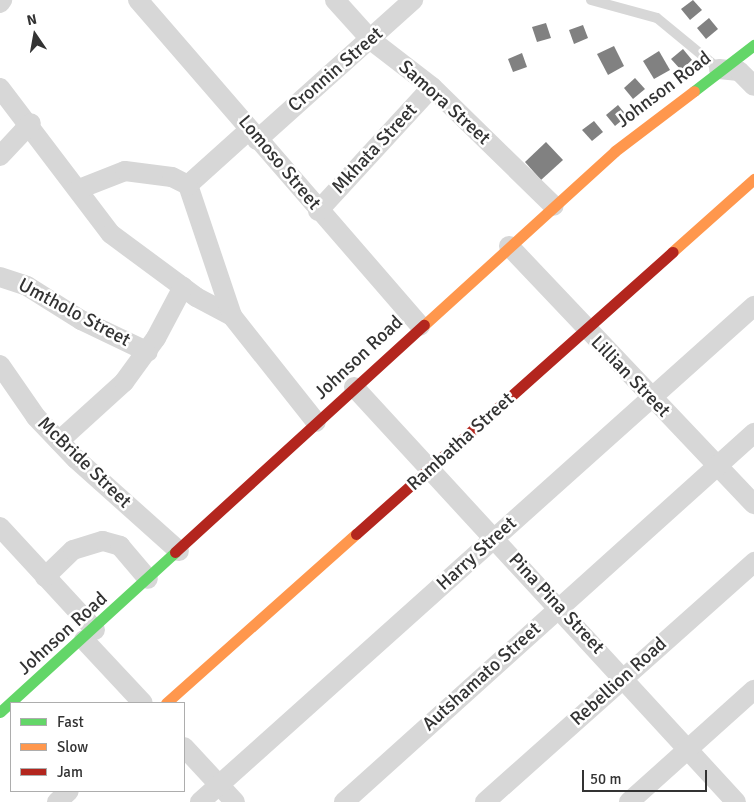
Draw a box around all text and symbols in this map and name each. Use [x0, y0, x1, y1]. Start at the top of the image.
north arrow [10, 10, 60, 60]
text: N [25, 11, 38, 29]
street label: Cronnin Street [284, 23, 388, 117]
street label: Johnson Road [612, 47, 716, 133]
street label: Samora Street [393, 56, 495, 150]
street label: Mkhata Street [328, 99, 422, 199]
street label: Lomoso Street [233, 111, 325, 215]
street label: Umtholo Street [14, 274, 134, 352]
street label: Johnson Road [310, 311, 408, 405]
street label: Lillian Street [586, 332, 674, 422]
street label: Rambatha Street [403, 388, 519, 496]
street label: McBride Street [32, 413, 136, 513]
street label: Harry Street [432, 512, 522, 596]
street label: Pina Pina Street [503, 549, 609, 659]
street label: Johnson Road [14, 588, 112, 680]
street label: Autshamato Street [418, 618, 546, 736]
street label: Rebellion Road [566, 633, 672, 731]
legend [10, 702, 185, 792]
text: Fast [57, 713, 84, 731]
text: Slow [57, 738, 88, 756]
scale bar [584, 760, 709, 792]
text: Jam [57, 763, 83, 781]
text: 50 m [590, 770, 621, 788]

